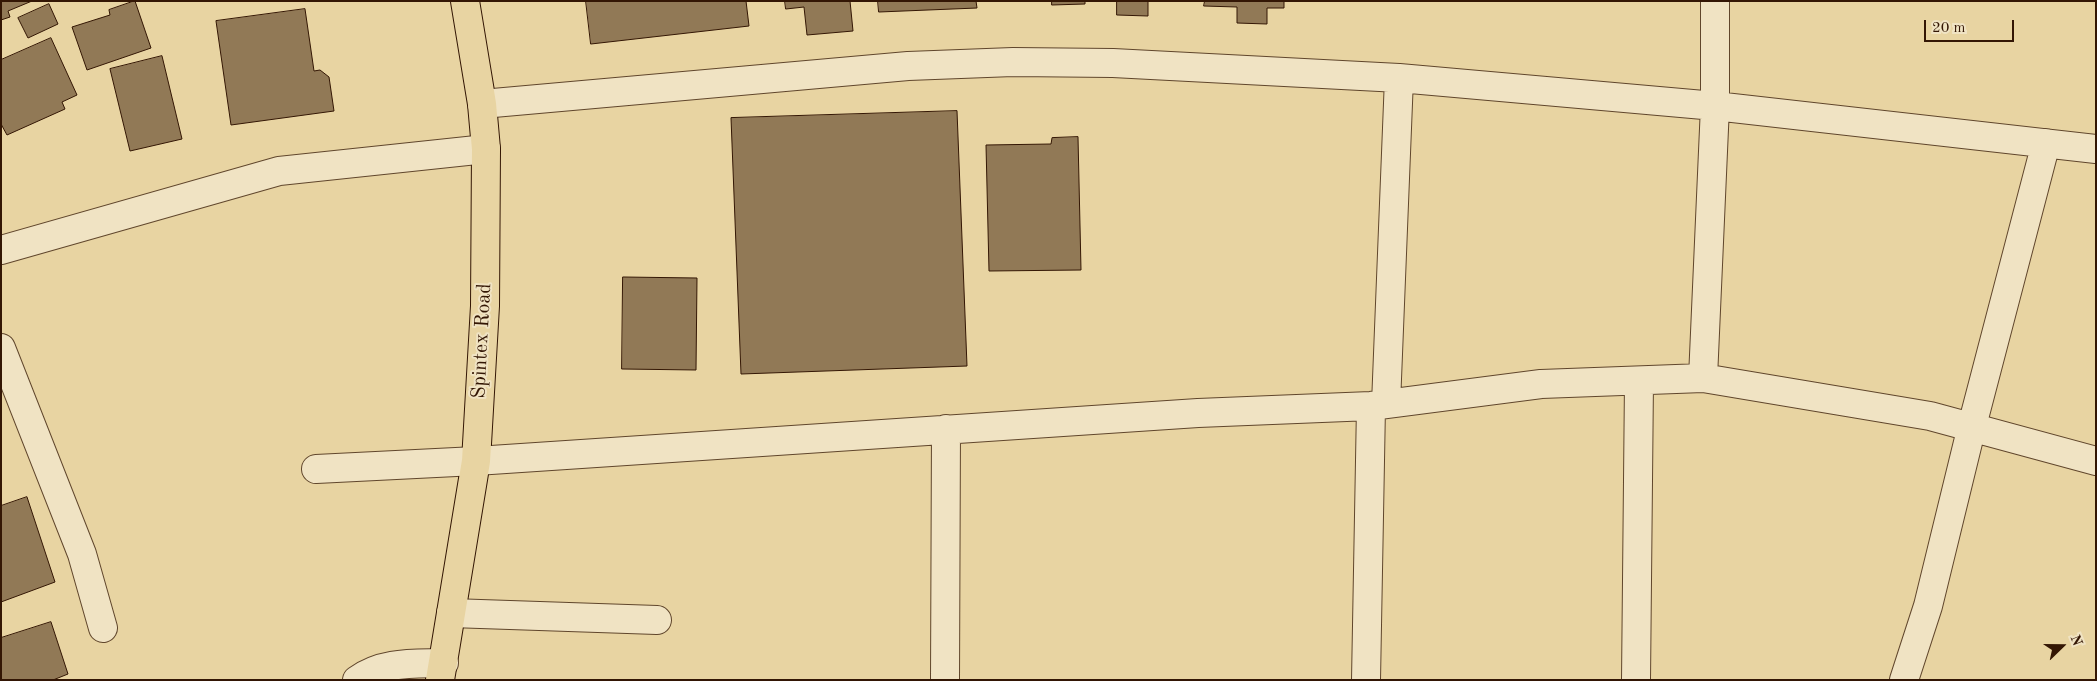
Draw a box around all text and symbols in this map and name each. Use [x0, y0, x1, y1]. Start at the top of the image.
scale bar [1927, 10, 2017, 42]
text: 20 m [1932, 21, 1966, 36]
street label: Spintex Road [467, 283, 497, 399]
north arrow [2037, 621, 2087, 671]
text: N [2067, 633, 2084, 648]

